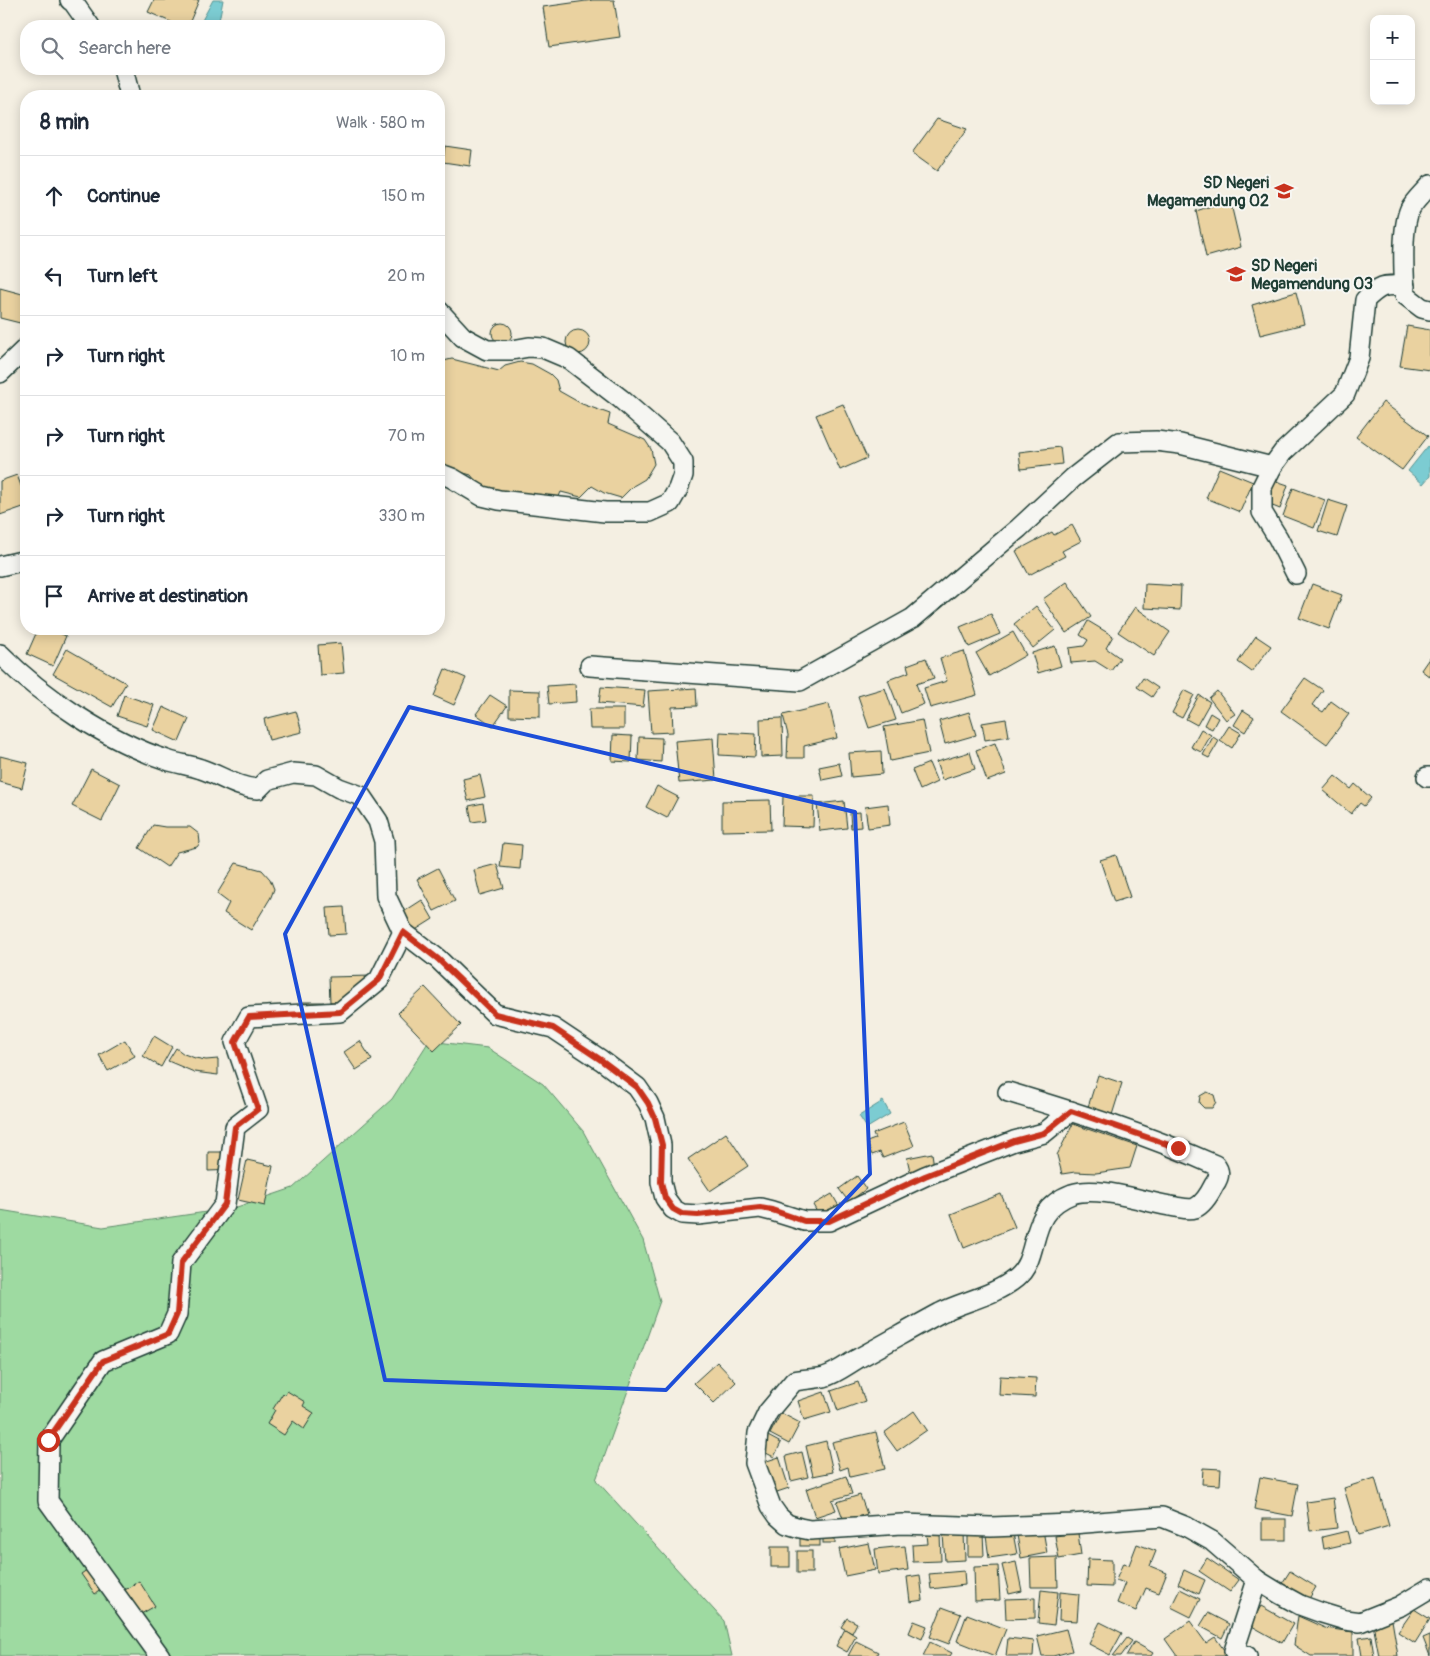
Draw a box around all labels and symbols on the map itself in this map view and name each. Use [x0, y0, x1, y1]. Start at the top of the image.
place label: SD Negeri Megamendung 02 [1147, 173, 1269, 211]
school or university icon: SD Negeri Megamendung 02 [1273, 180, 1295, 202]
place label: SD Negeri Megamendung 03 [1251, 256, 1373, 294]
school or university icon: SD Negeri Megamendung 03 [1225, 263, 1247, 285]
route end [1167, 1137, 1190, 1160]
route start [37, 1429, 60, 1452]

